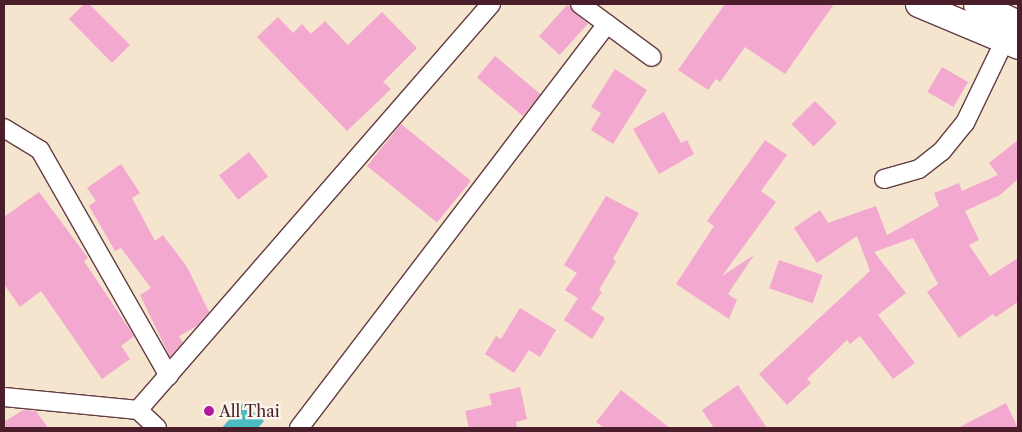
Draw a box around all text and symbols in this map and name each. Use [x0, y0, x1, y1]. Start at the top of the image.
place label: All Thai [219, 401, 280, 421]
marker: All Thai [203, 405, 215, 417]

